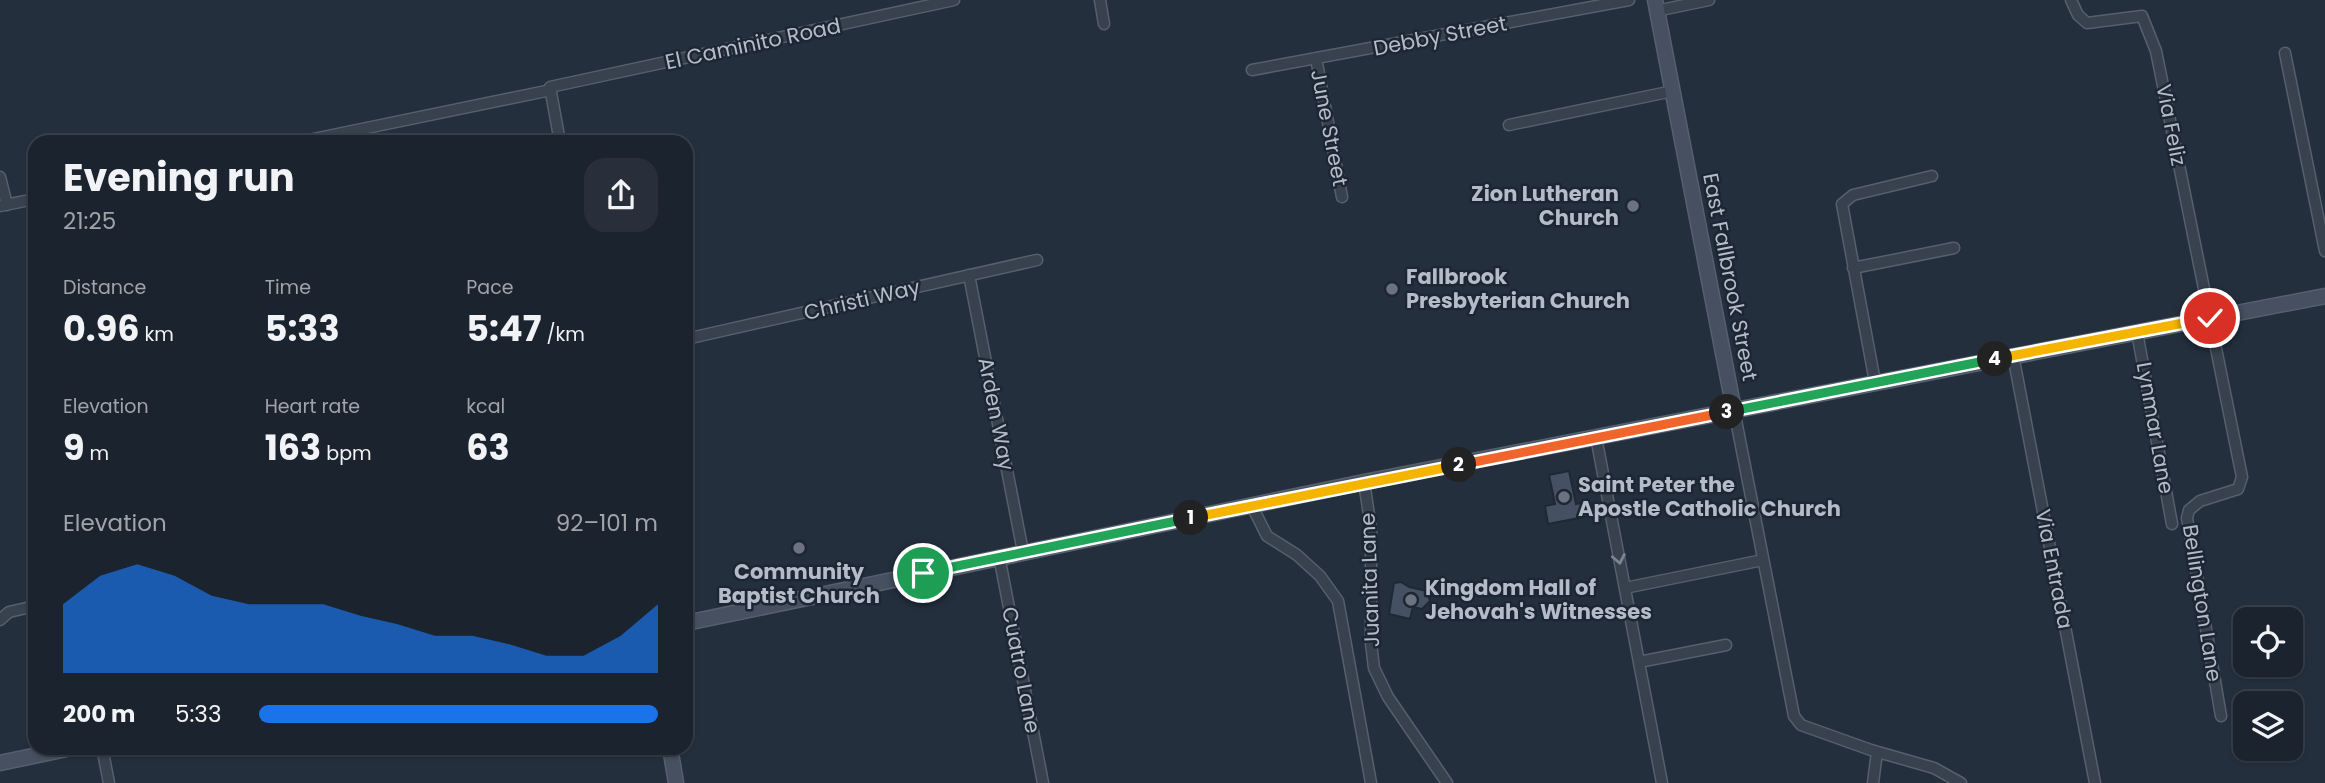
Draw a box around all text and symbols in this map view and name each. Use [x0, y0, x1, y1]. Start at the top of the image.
street label: Debby Street [1371, 8, 1509, 63]
street label: El Caminito Road [663, 11, 843, 76]
street label: June Street [1304, 67, 1355, 189]
street label: Via Feliz [2149, 82, 2194, 168]
text: Evening run [63, 151, 295, 204]
button: share [584, 158, 658, 232]
street label: East Fallbrook Street [1696, 171, 1765, 383]
place label: Zion Lutheran Church [1471, 179, 1619, 232]
marker: Zion Lutheran Church [1625, 198, 1641, 214]
text: 21:25 [63, 205, 116, 237]
place label: Fallbrook Presbyterian Church [1406, 262, 1630, 315]
street label: Christi Way [801, 272, 923, 327]
text: Distance [63, 274, 146, 301]
text: Time [265, 274, 311, 301]
text: Pace [466, 274, 514, 301]
marker: Fallbrook Presbyterian Church [1384, 281, 1400, 297]
pin [2180, 288, 2240, 348]
icon: check [2191, 299, 2229, 337]
text: 0.96 [63, 304, 140, 353]
text: 5:33 [265, 304, 340, 353]
text: 5:47 [466, 304, 541, 353]
text: km [140, 321, 174, 348]
text: /km [541, 321, 585, 348]
pin: 4 [1978, 342, 2012, 376]
text: 4 [1988, 345, 2001, 372]
street label: Arden Way [971, 355, 1022, 473]
street label: Lynmar Lane [2130, 360, 2181, 496]
text: Elevation [63, 393, 149, 420]
text: Heart rate [265, 393, 360, 420]
text: kcal [466, 393, 505, 420]
pin: 3 [1710, 394, 1744, 430]
text: 3 [1721, 398, 1732, 425]
text: 9 [63, 423, 85, 472]
text: 163 [265, 423, 321, 472]
text: 63 [466, 423, 510, 472]
text: m [85, 440, 109, 467]
text: bpm [321, 440, 372, 467]
pin: 2 [1442, 448, 1476, 482]
text: 2 [1453, 451, 1464, 478]
place label: Saint Peter the Apostle Catholic Church [1578, 470, 1841, 523]
marker: Saint Peter the Apostle Catholic Church [1556, 489, 1572, 505]
pin: 1 [1174, 500, 1208, 536]
text: 1 [1187, 504, 1194, 531]
text: Elevation [63, 507, 167, 539]
text: 92–101 m [556, 507, 658, 539]
street label: Via Entrada [2029, 507, 2080, 631]
street label: Juanita Lane [1353, 512, 1386, 648]
street label: Bellington Lane [2176, 522, 2229, 684]
marker: Community Baptist Church [791, 540, 807, 556]
pin [893, 543, 953, 603]
one-way arrow [1611, 553, 1626, 565]
icon: arrive [904, 554, 942, 592]
place label: Community Baptist Church [718, 557, 880, 610]
place label: Kingdom Hall of Jehovah's Witnesses [1425, 573, 1652, 626]
marker: Kingdom Hall of Jehovah's Witnesses [1403, 592, 1419, 608]
street label: Cuatro Lane [995, 604, 1048, 736]
map controls [2233, 607, 2303, 761]
button: locate [2233, 607, 2303, 677]
button: layers [2233, 691, 2303, 761]
text: 200 m [63, 698, 135, 730]
text: 5:33 [175, 698, 221, 730]

